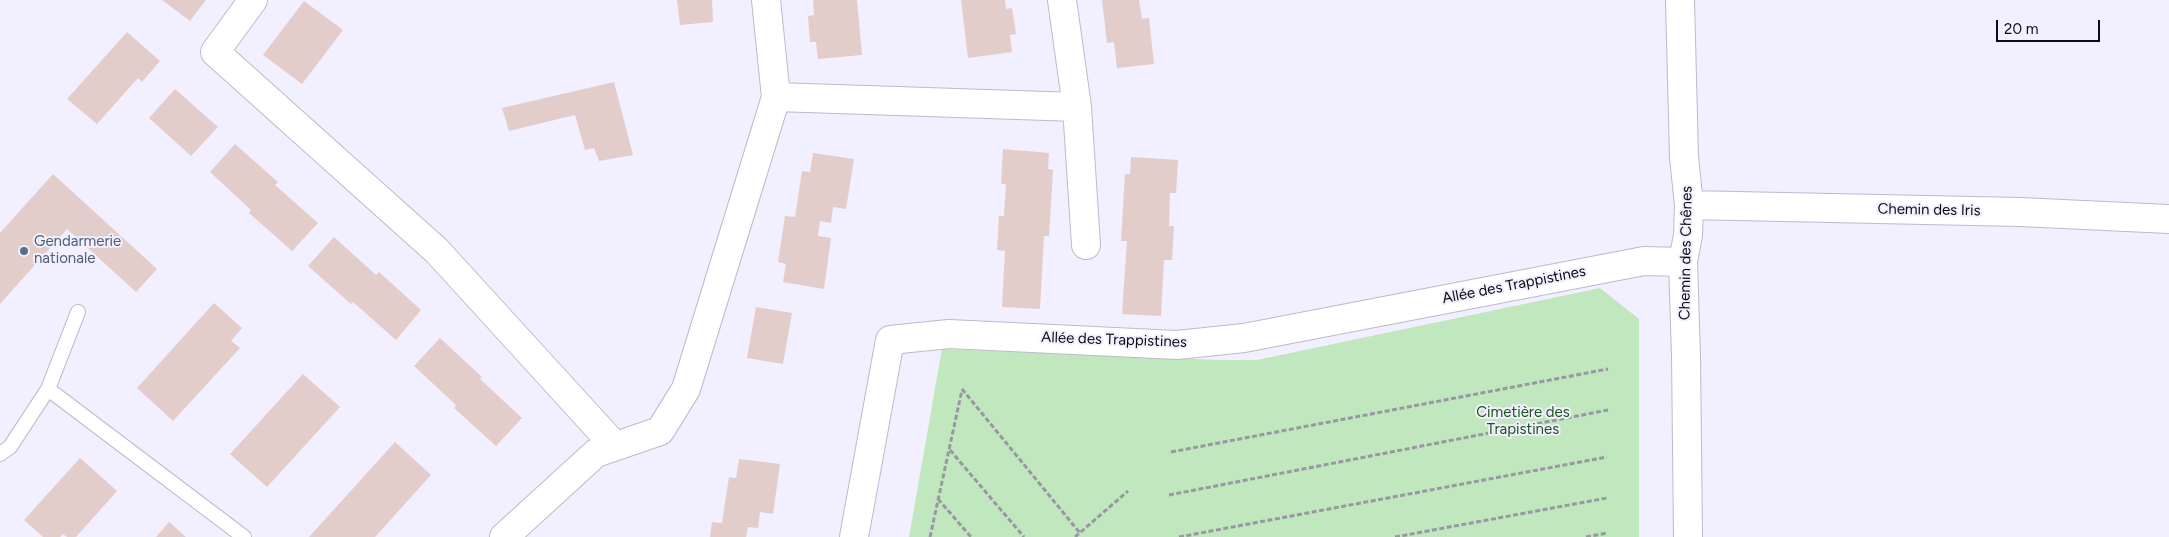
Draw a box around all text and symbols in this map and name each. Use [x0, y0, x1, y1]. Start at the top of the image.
scale bar [1999, 10, 2103, 42]
text: 20 m [2004, 20, 2038, 38]
street label: Chemin des Chênes [1676, 186, 1696, 320]
street label: Chemin des Iris [1877, 200, 1981, 220]
place label: Gendarmerie nationale [34, 233, 121, 268]
marker: Gendarmerie nationale [18, 245, 30, 257]
street label: Allée des Trappistines [1441, 262, 1587, 308]
street label: Allée des Trappistines [1041, 328, 1187, 352]
park label: Cimetière des Trapistines [1476, 404, 1570, 439]

